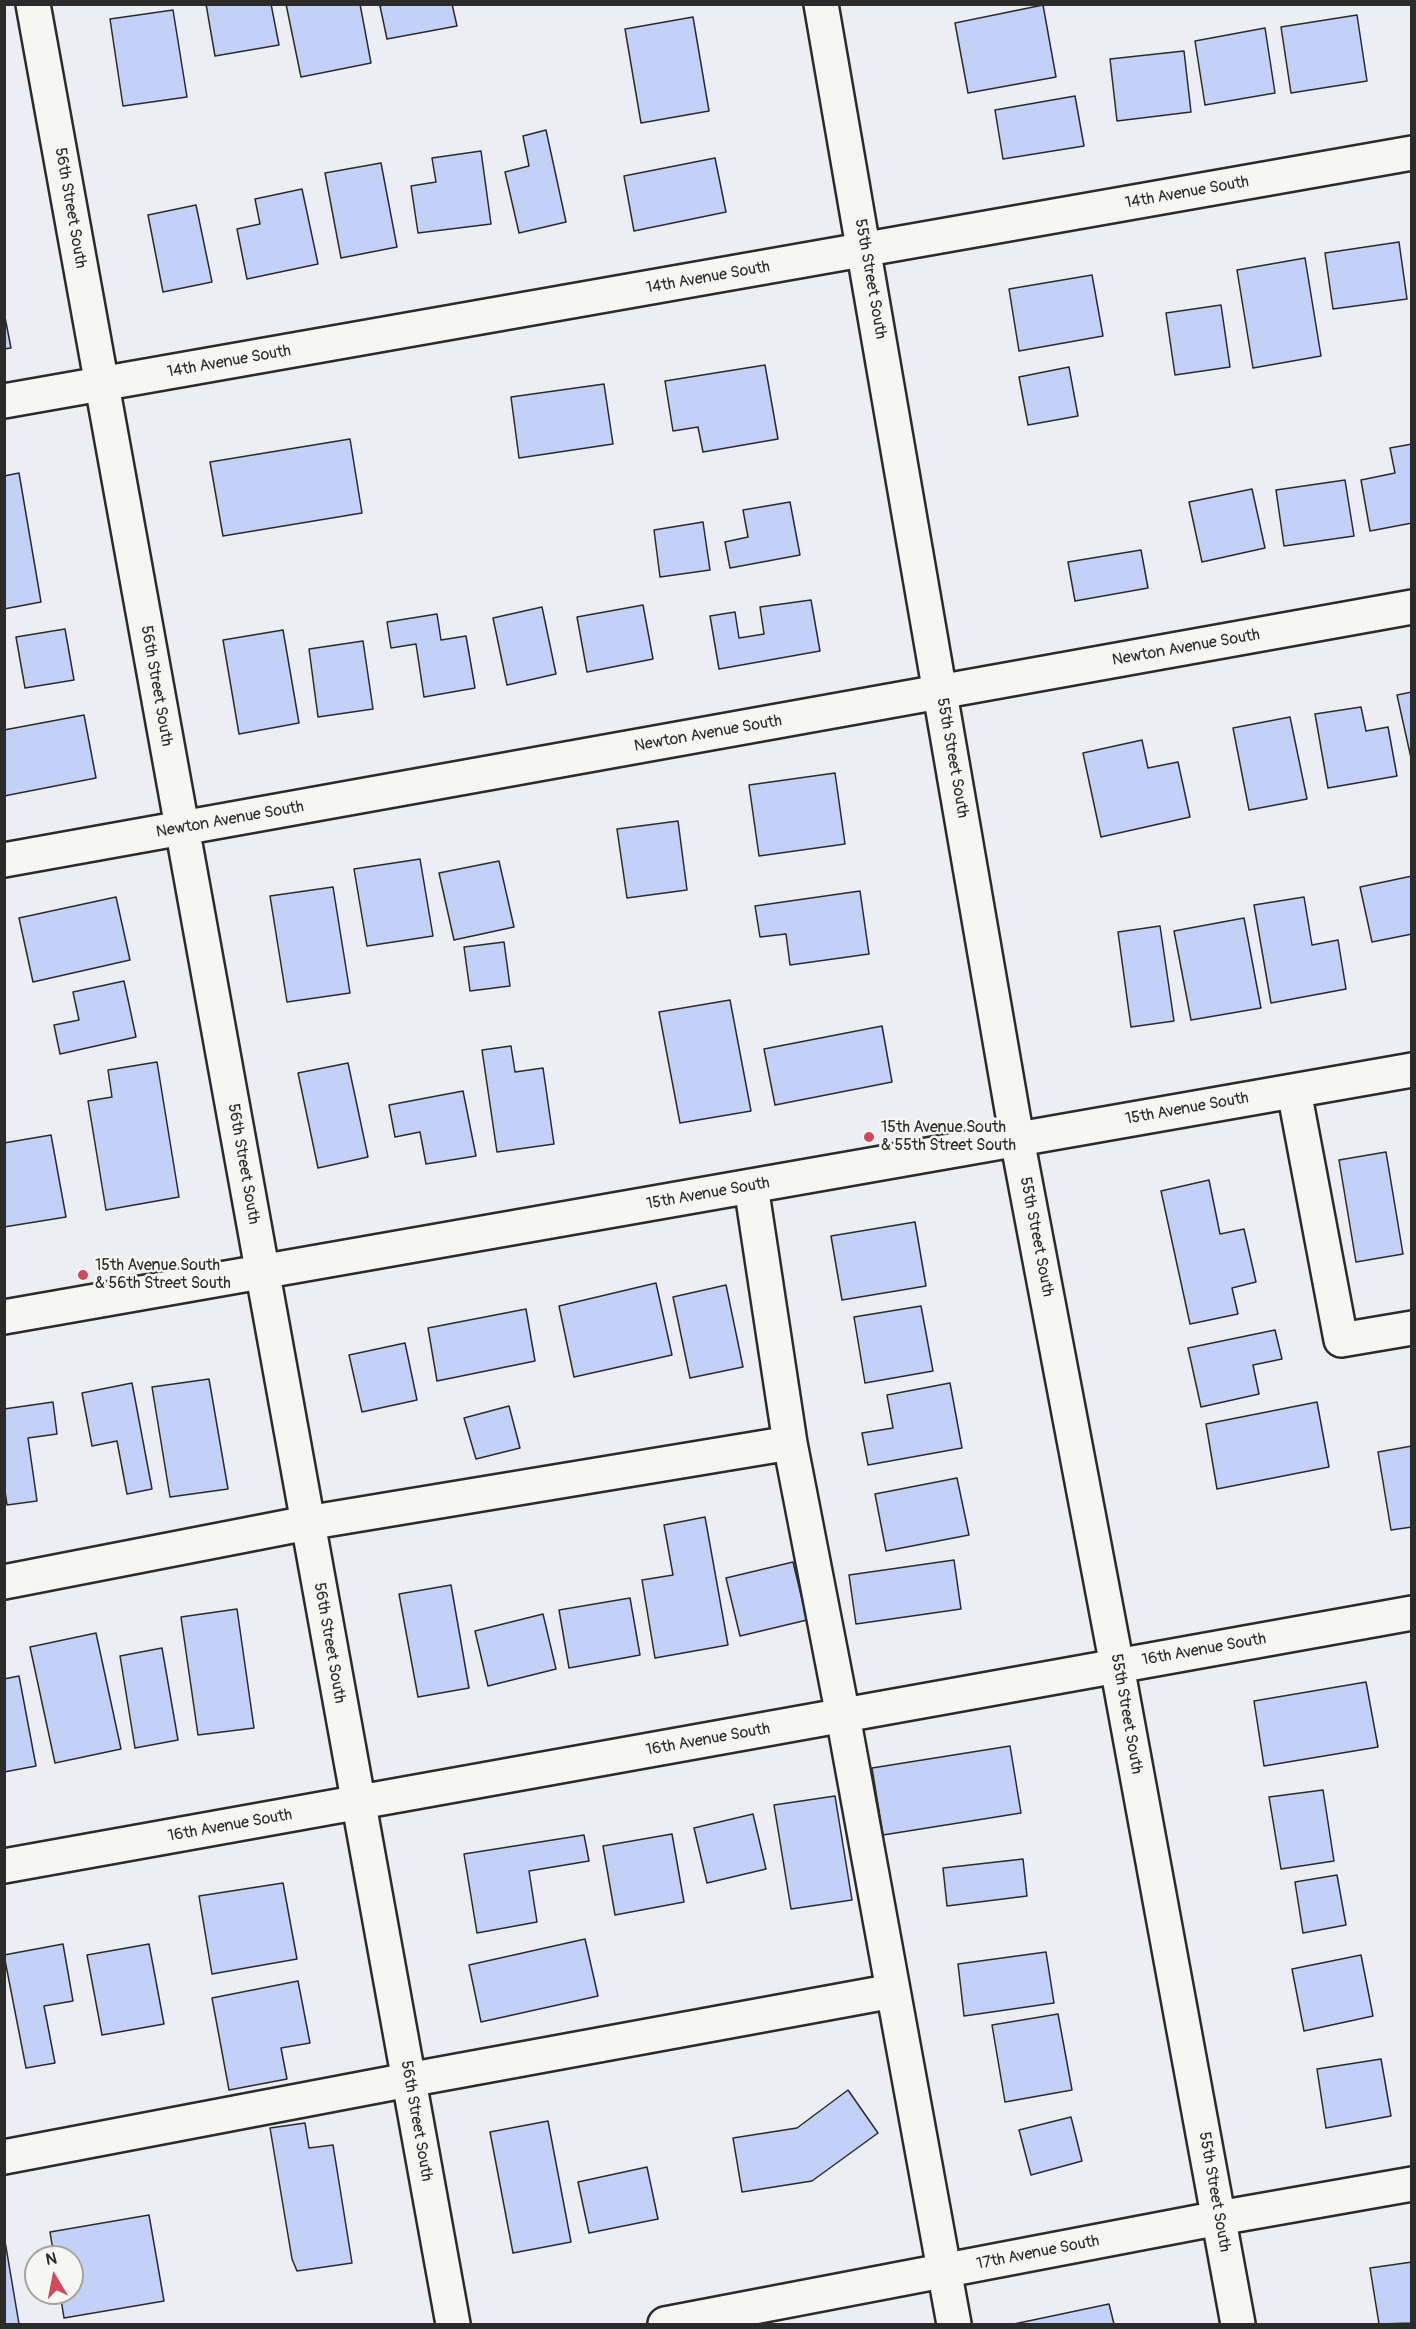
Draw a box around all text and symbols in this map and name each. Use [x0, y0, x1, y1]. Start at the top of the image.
street label: 56th Street South [50, 146, 90, 270]
street label: 14th Avenue South [1124, 173, 1250, 213]
street label: 55th Street South [850, 217, 890, 341]
street label: 14th Avenue South [645, 258, 771, 298]
street label: 14th Avenue South [166, 342, 292, 382]
street label: 56th Street South [136, 624, 176, 748]
street label: Newton Avenue South [1111, 626, 1261, 670]
street label: 55th Street South [932, 696, 972, 820]
street label: Newton Avenue South [633, 712, 783, 756]
street label: Newton Avenue South [155, 798, 305, 842]
street label: 15th Avenue South [1124, 1089, 1250, 1129]
street label: 56th Street South [223, 1102, 263, 1226]
place label: 15th Avenue South & 55th Street South [881, 1118, 1016, 1156]
marker: 15th Avenue South & 55th Street South [862, 1130, 876, 1144]
street label: 15th Avenue South [645, 1174, 771, 1214]
street label: 55th Street South [1015, 1176, 1057, 1298]
place label: 15th Avenue South & 56th Street South [95, 1256, 231, 1294]
marker: 15th Avenue South & 56th Street South [76, 1268, 90, 1282]
street label: 56th Street South [309, 1581, 349, 1705]
street label: 16th Avenue South [1141, 1630, 1267, 1670]
street label: 55th Street South [1106, 1652, 1146, 1776]
street label: 16th Avenue South [645, 1720, 771, 1760]
street label: 16th Avenue South [167, 1806, 293, 1846]
street label: 56th Street South [396, 2059, 436, 2183]
street label: 55th Street South [1194, 2130, 1234, 2254]
street label: 17th Avenue South [975, 2232, 1101, 2274]
north arrow [24, 2245, 84, 2305]
text: N [44, 2248, 58, 2270]

